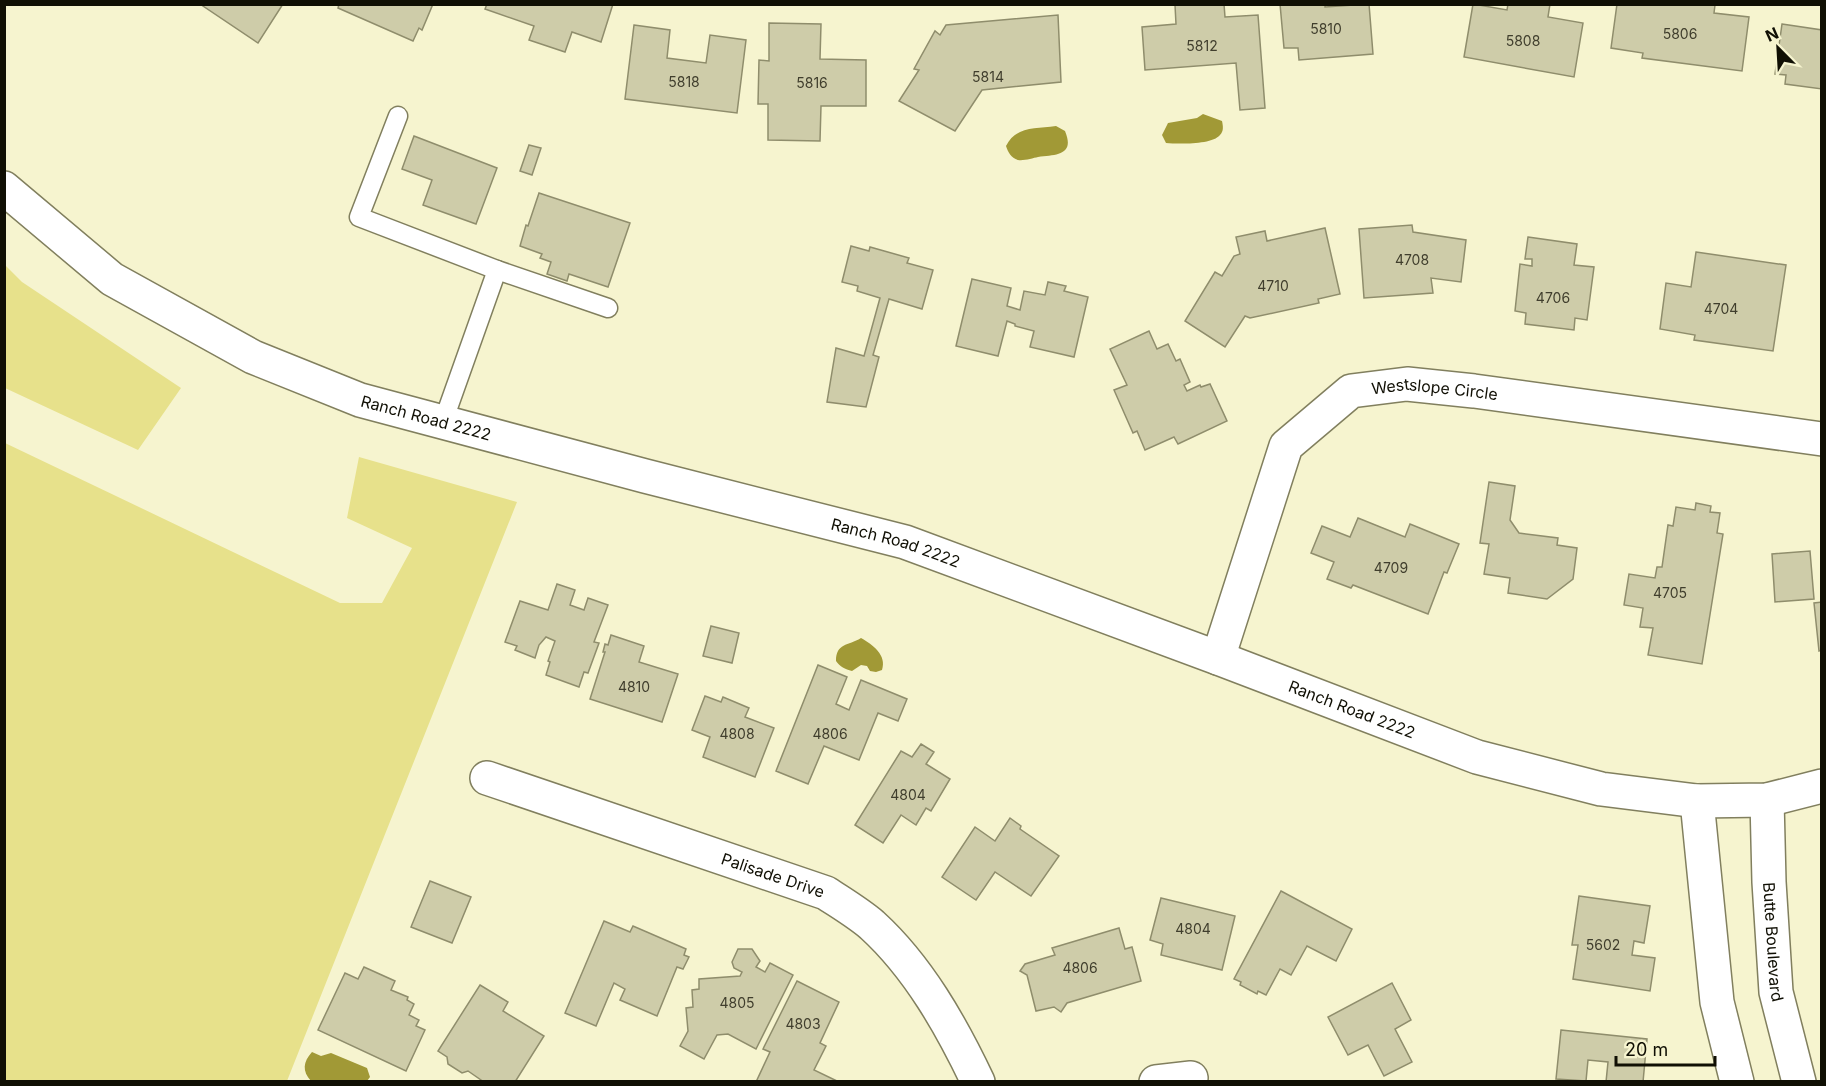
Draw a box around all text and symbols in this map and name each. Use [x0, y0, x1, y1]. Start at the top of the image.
north arrow [1748, 18, 1808, 78]
house number: 5810 [1310, 20, 1342, 37]
text: N [1762, 23, 1782, 46]
house number: 5806 [1663, 25, 1697, 42]
house number: 5808 [1506, 32, 1540, 49]
house number: 5812 [1186, 37, 1218, 54]
house number: 5814 [972, 68, 1004, 85]
house number: 5818 [668, 73, 700, 90]
house number: 5816 [796, 74, 828, 91]
house number: 4708 [1395, 251, 1429, 268]
house number: 4710 [1257, 277, 1289, 294]
house number: 4706 [1536, 289, 1570, 306]
house number: 4704 [1704, 300, 1738, 317]
street label: Westslope Circle [1370, 374, 1499, 404]
street label: Ranch Road 2222 [359, 391, 493, 445]
street label: Ranch Road 2222 [829, 514, 963, 572]
house number: 4709 [1374, 559, 1408, 576]
house number: 4705 [1653, 584, 1687, 601]
street label: Ranch Road 2222 [1286, 676, 1418, 742]
house number: 4810 [618, 678, 650, 695]
house number: 4808 [719, 725, 755, 742]
house number: 4806 [812, 725, 848, 742]
house number: 4804 [890, 786, 926, 803]
street label: Palisade Drive [719, 848, 827, 902]
street label: Butte Boulevard [1759, 882, 1788, 1004]
house number: 4804 [1175, 920, 1211, 937]
house number: 5602 [1586, 936, 1620, 953]
house number: 4806 [1062, 959, 1098, 976]
house number: 4805 [719, 994, 755, 1011]
house number: 4803 [785, 1015, 821, 1032]
scale bar [1616, 1029, 1715, 1067]
text: 20 m [1625, 1039, 1668, 1060]

